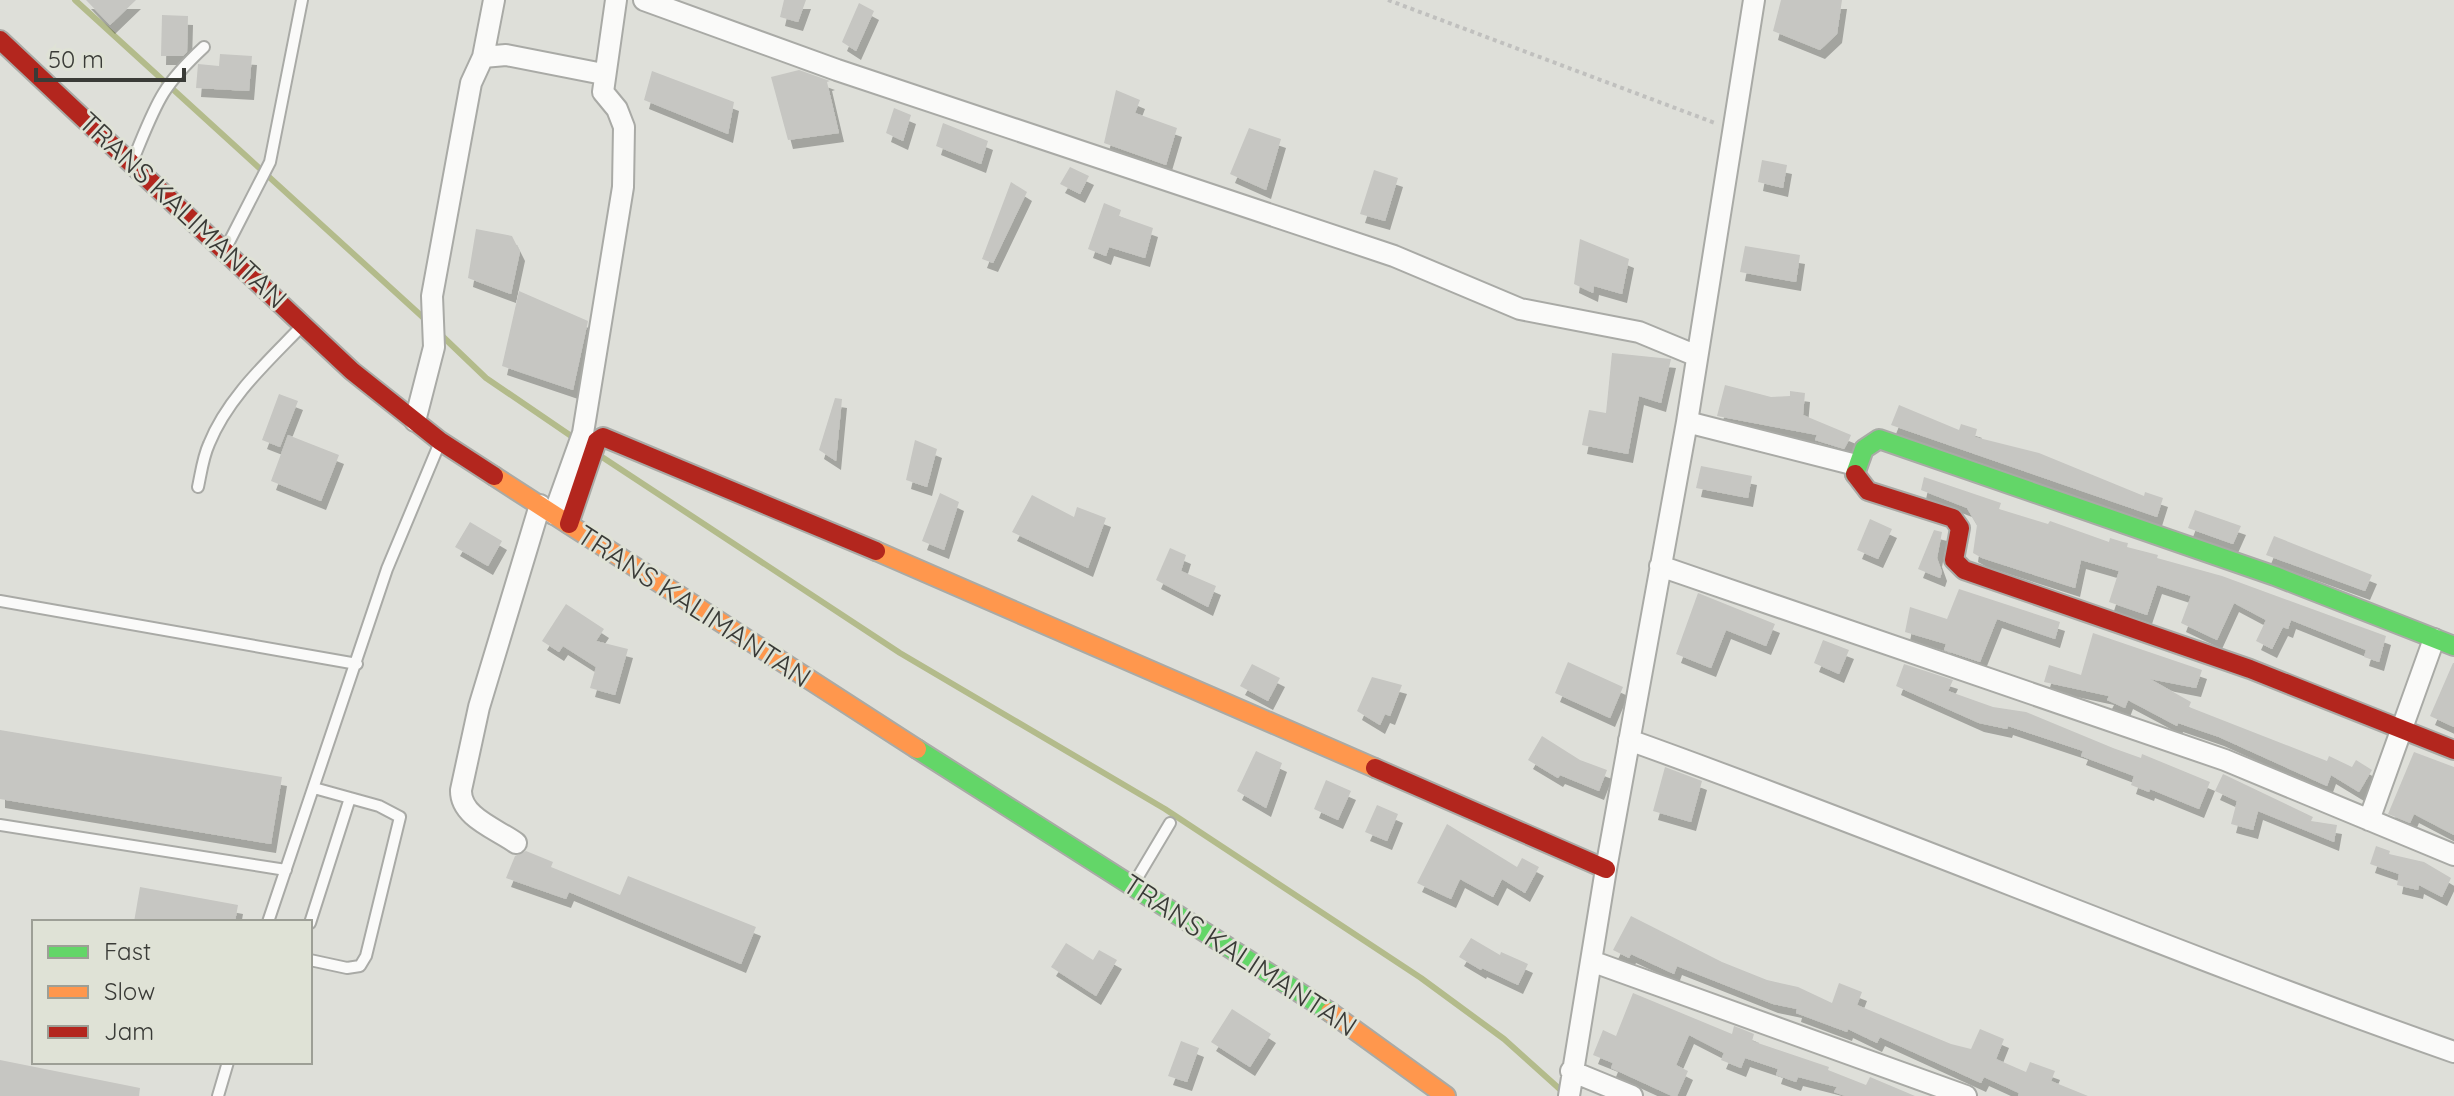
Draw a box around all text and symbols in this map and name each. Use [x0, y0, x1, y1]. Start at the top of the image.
scale bar [36, 32, 184, 82]
text: 50 m [48, 44, 104, 74]
street label: TRANS KALIMANTAN [72, 104, 295, 315]
street label: TRANS KALIMANTAN [571, 517, 818, 694]
street label: TRANS KALIMANTAN [1117, 866, 1364, 1043]
legend [32, 920, 312, 1064]
text: Fast [104, 936, 151, 966]
text: Slow [104, 976, 155, 1006]
text: Jam [104, 1016, 154, 1046]

